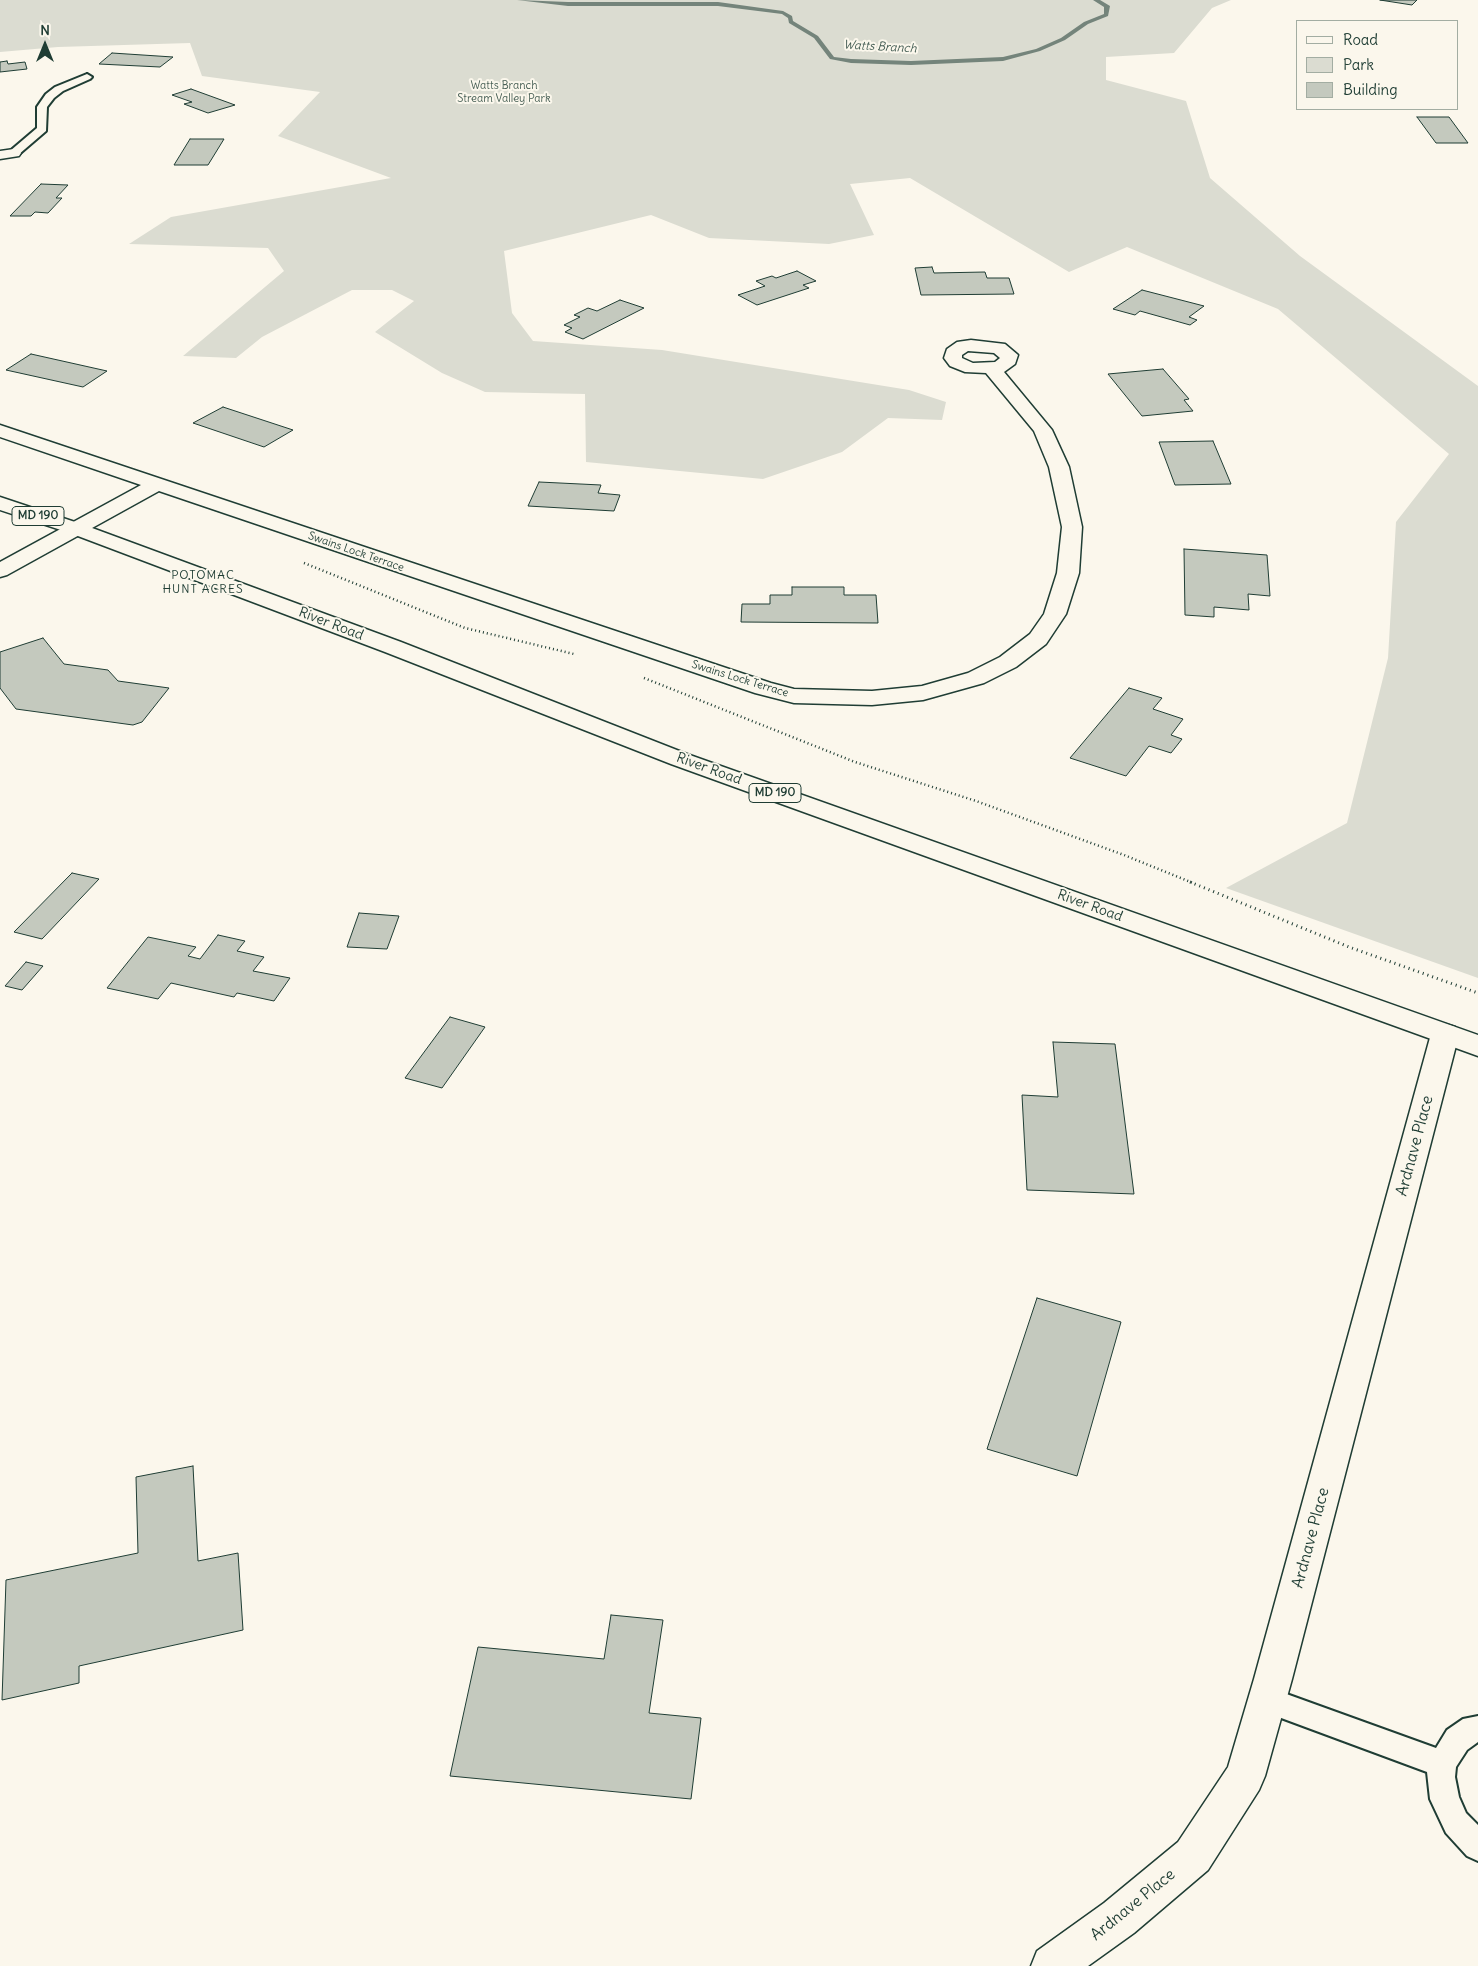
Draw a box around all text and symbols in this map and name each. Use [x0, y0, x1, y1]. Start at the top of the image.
north arrow [20, 20, 70, 70]
legend [1296, 20, 1458, 110]
text: N [40, 21, 50, 39]
text: Road [1343, 30, 1378, 49]
water label: Watts Branch [843, 38, 917, 56]
text: Park [1343, 55, 1374, 74]
park label: Watts Branch Stream Valley Park [457, 79, 551, 105]
text: Building [1343, 80, 1398, 99]
road number: MD 190 [12, 506, 64, 526]
street label: Swains Lock Terrace [306, 529, 406, 575]
district label: POTOMAC HUNT ACRES [161, 569, 245, 597]
street label: River Road [296, 604, 366, 644]
street label: Swains Lock Terrace [690, 658, 790, 700]
street label: River Road [674, 749, 744, 789]
road number: MD 190 [749, 784, 801, 802]
street label: River Road [1055, 886, 1125, 926]
street label: Ardnave Place [1392, 1094, 1438, 1198]
street label: Ardnave Place [1288, 1486, 1334, 1590]
street label: Ardnave Place [1087, 1865, 1179, 1945]

